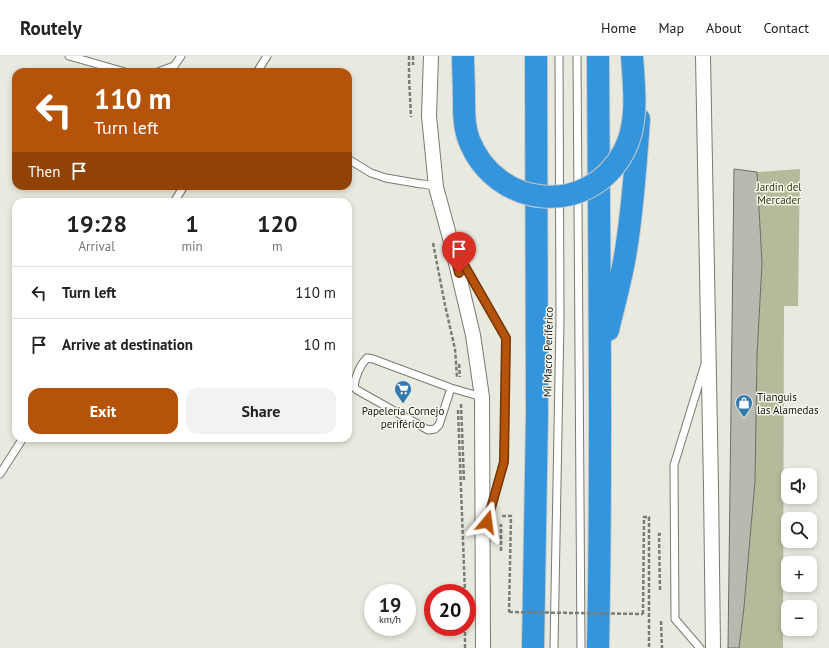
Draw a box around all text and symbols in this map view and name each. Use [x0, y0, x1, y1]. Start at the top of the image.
text: Routely [20, 16, 82, 40]
text: Home [601, 19, 636, 37]
text: Map [658, 19, 684, 37]
text: About [706, 19, 742, 37]
text: Contact [764, 19, 809, 37]
text: 110 m [94, 80, 171, 117]
icon: left [28, 84, 80, 136]
text: Turn left [94, 116, 159, 139]
icon: arrive [68, 160, 90, 182]
text: Then [28, 162, 60, 181]
park label: Jardin del Mercader [756, 180, 802, 207]
text: 19:28 [66, 208, 127, 239]
text: 1 [185, 208, 199, 239]
text: 120 [257, 208, 298, 239]
pin [442, 232, 476, 273]
text: Arrival [79, 238, 115, 255]
text: min [181, 238, 203, 255]
text: m [272, 238, 283, 255]
icon: arrive [448, 238, 470, 260]
icon: left [28, 282, 50, 304]
text: Turn left [62, 283, 116, 302]
text: 110 m [295, 283, 336, 302]
street label: Mi Macro Periférico [540, 306, 556, 397]
icon: arrive [28, 334, 50, 356]
text: Arrive at destination [62, 335, 193, 354]
text: 10 m [303, 335, 336, 354]
supermarket icon: Papelería Cornejo periférico [393, 379, 413, 404]
button: Exit [28, 388, 178, 434]
button: Share [186, 388, 336, 434]
place label: Tianguis las Alamedas [757, 390, 819, 417]
shop icon: Tianguis las Alamedas [734, 393, 754, 418]
place label: Papelería Cornejo periférico [362, 404, 444, 431]
map controls [781, 468, 817, 636]
button: sound [781, 468, 817, 504]
position arrow [466, 501, 508, 543]
button: search [781, 512, 817, 548]
button: + [781, 556, 817, 592]
speed limit sign: 20 [424, 584, 476, 636]
text: 19 [379, 592, 401, 618]
button: − [781, 600, 817, 636]
text: km/h [379, 613, 401, 626]

